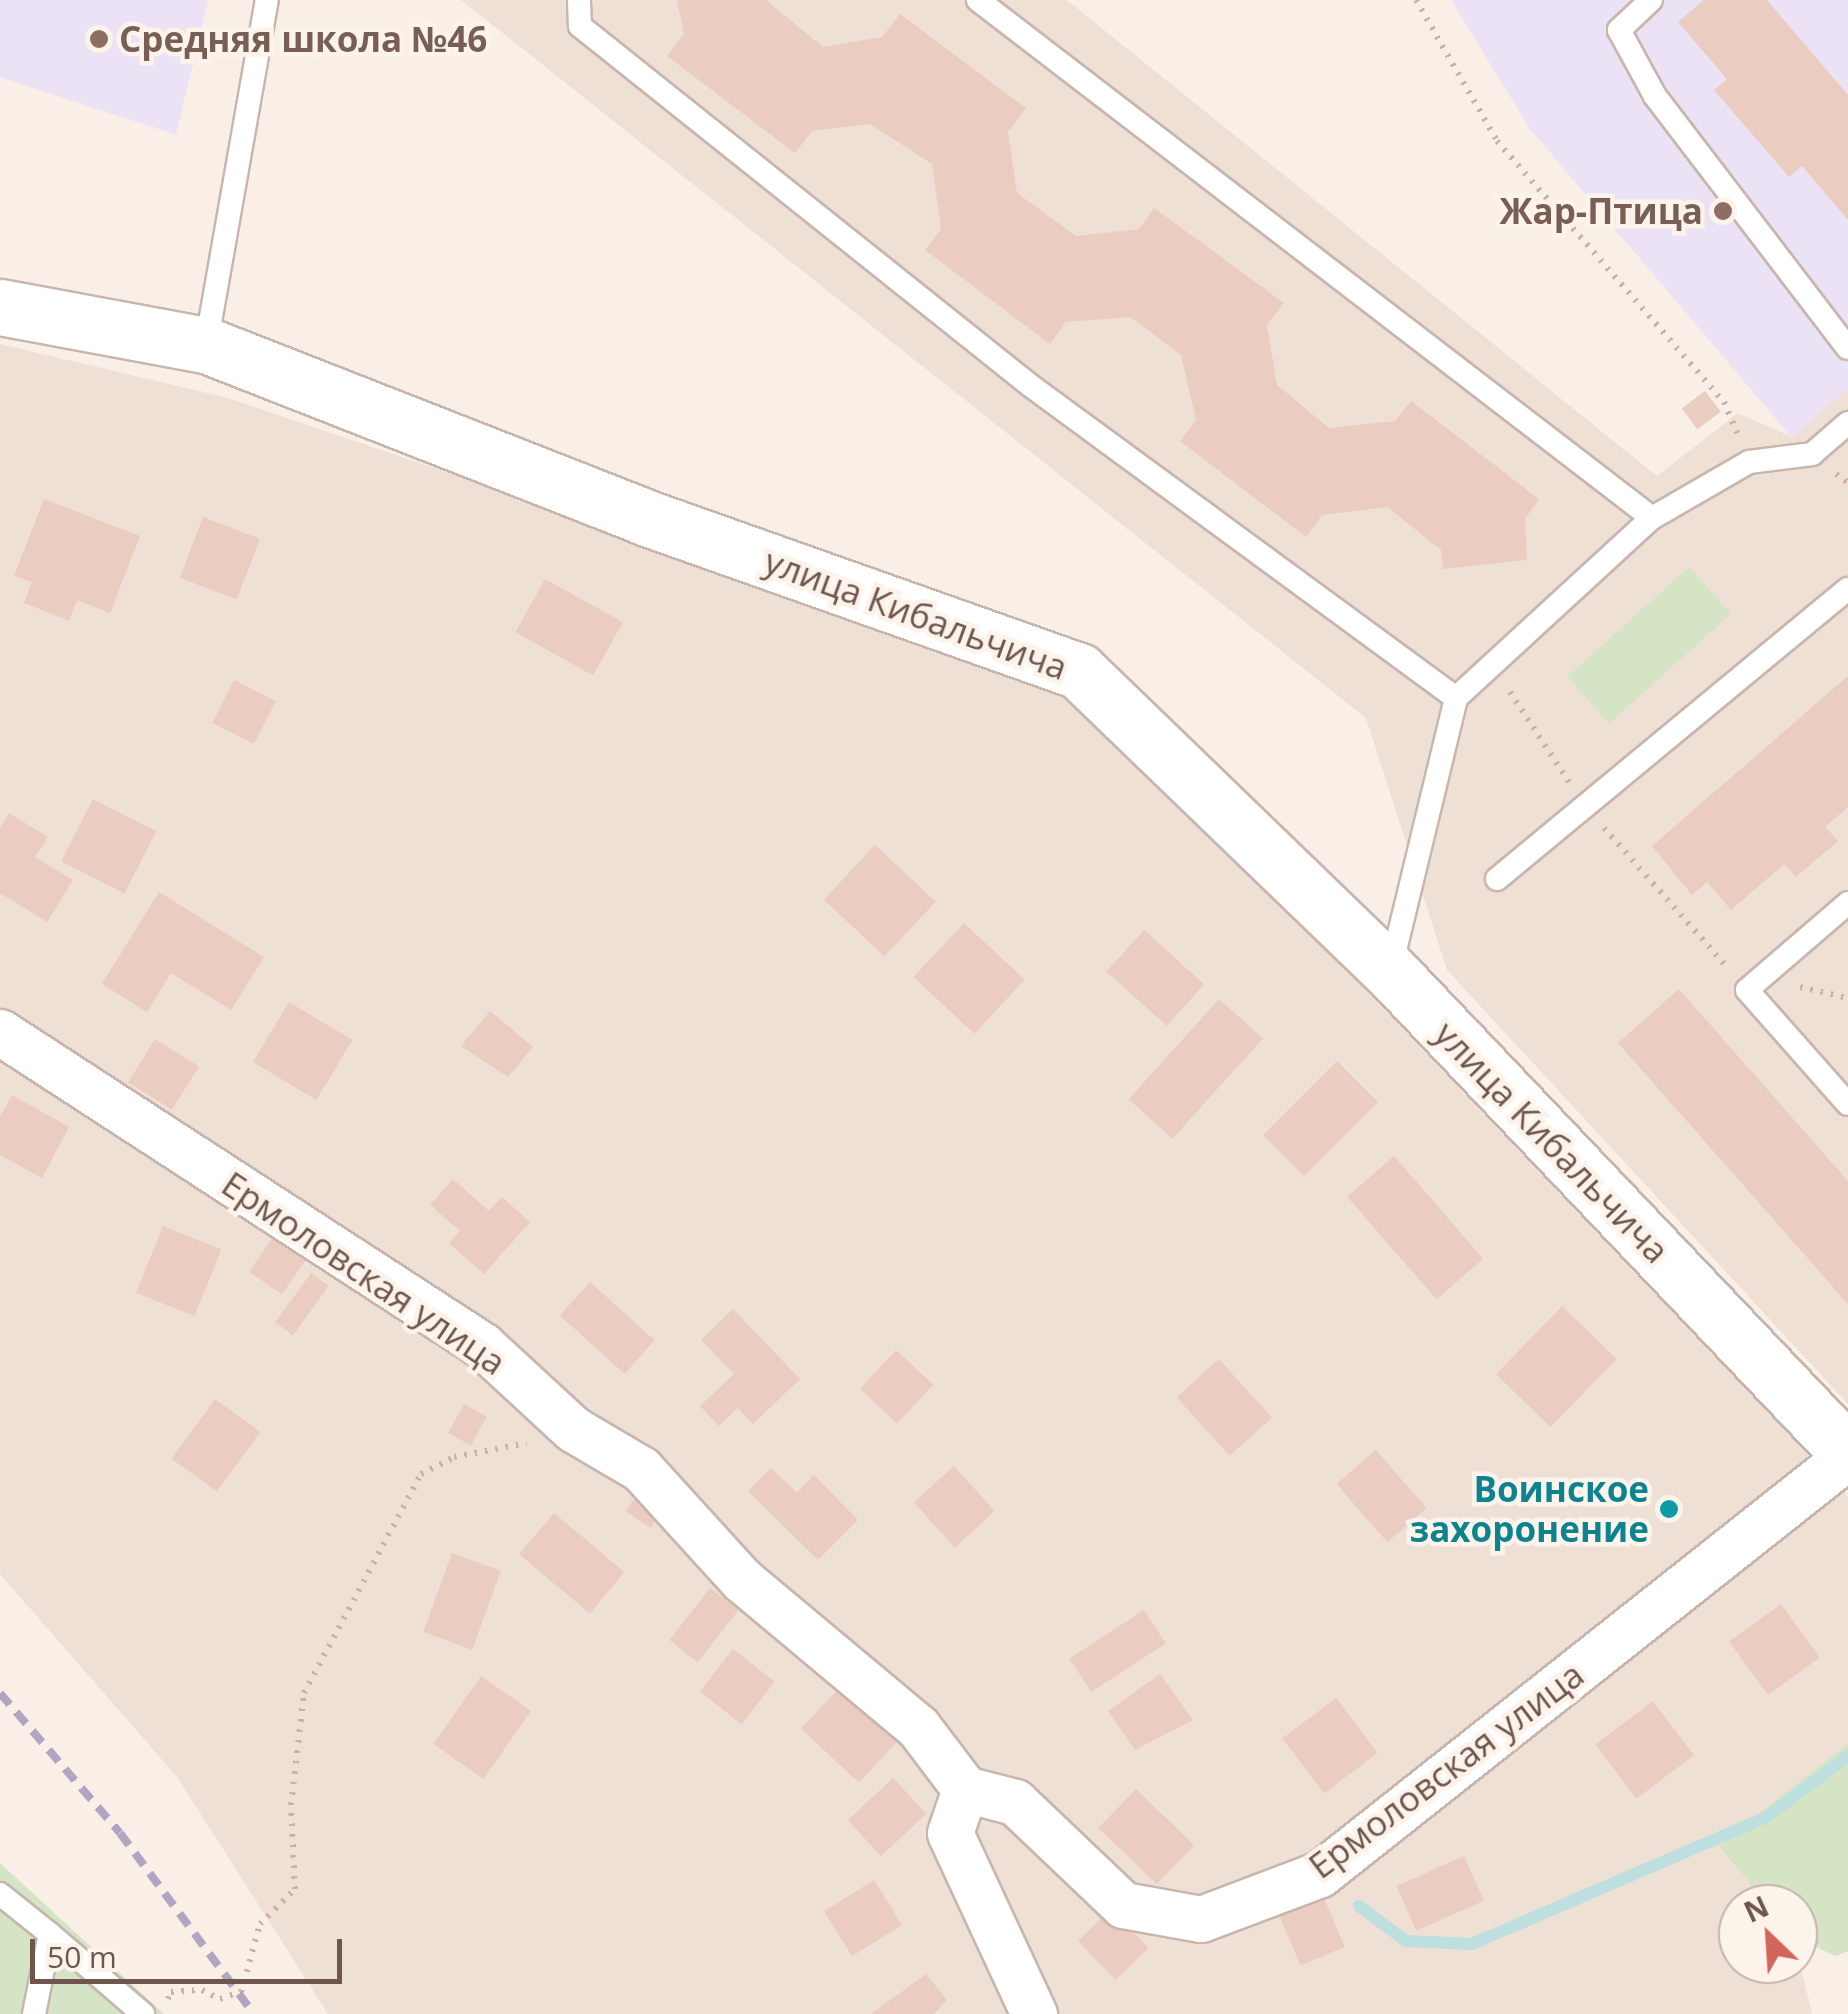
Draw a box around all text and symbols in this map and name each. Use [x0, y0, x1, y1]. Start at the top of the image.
place label: Средняя школа №46 [119, 18, 487, 60]
marker: Средняя школа №46 [88, 28, 110, 50]
place label: Жар-Птица [1500, 190, 1703, 232]
marker: Жар-Птица [1712, 200, 1734, 222]
street label: улица Кибальчича [759, 540, 1073, 688]
street label: улица Кибальчича [1426, 1013, 1678, 1271]
street label: Ермоловская улица [214, 1163, 514, 1383]
place label: Воинское захоронение [1410, 1468, 1649, 1550]
marker: Воинское захоронение [1658, 1498, 1680, 1520]
street label: Ермоловская улица [1301, 1653, 1591, 1887]
north arrow [1718, 1884, 1818, 1984]
text: N [1738, 1887, 1775, 1931]
scale bar [35, 1919, 348, 1981]
text: 50 m [47, 1936, 117, 1977]

